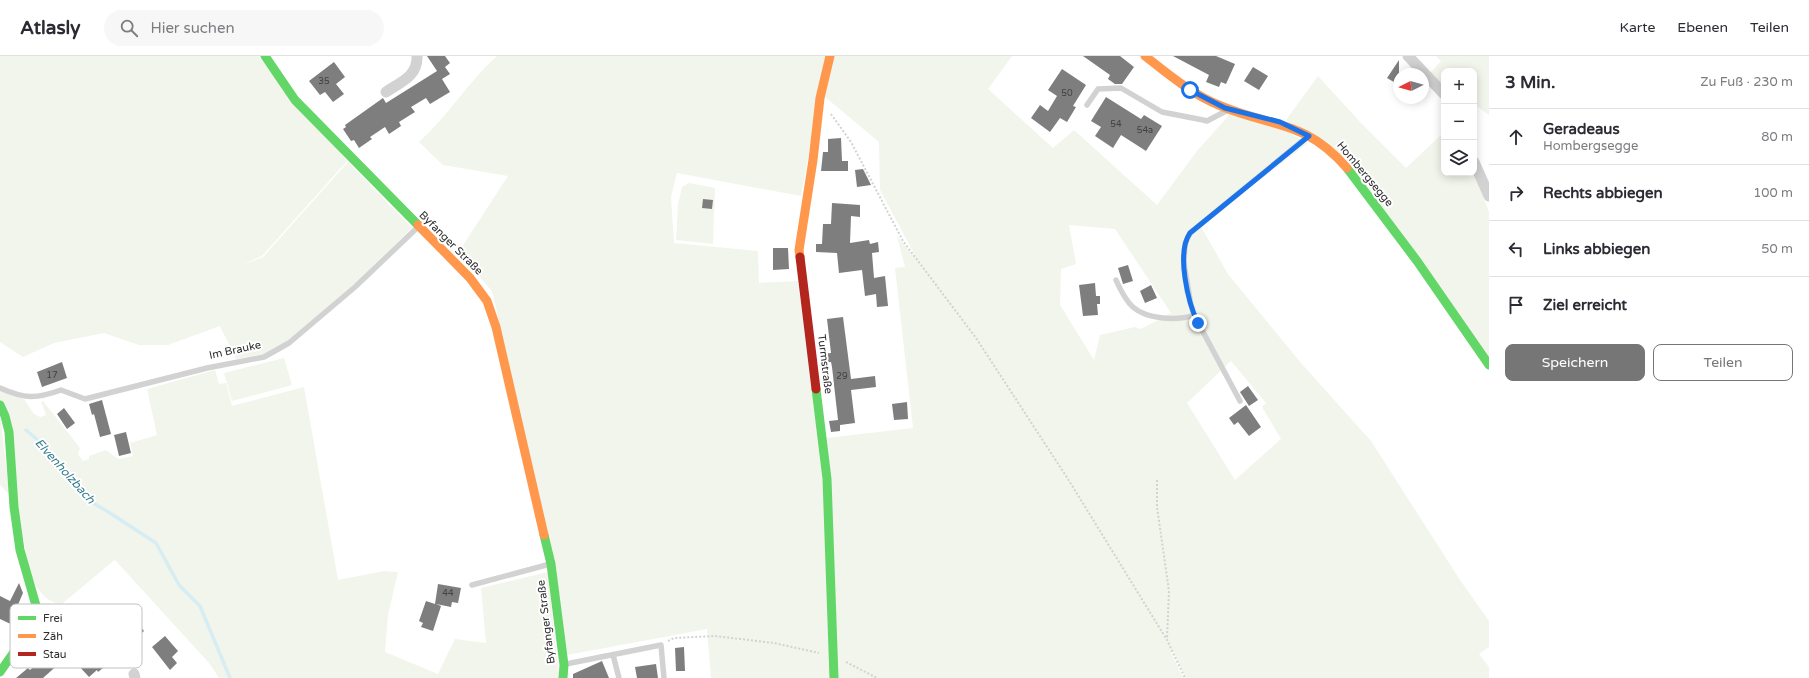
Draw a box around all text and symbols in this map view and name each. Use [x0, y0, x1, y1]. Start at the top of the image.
search box [104, 10, 384, 46]
text: Atlasly [20, 17, 80, 39]
icon: search [118, 17, 140, 39]
text: Hier suchen [150, 19, 235, 37]
text: Karte [1620, 19, 1655, 36]
text: Ebenen [1677, 19, 1728, 36]
text: Teilen [1750, 19, 1789, 36]
north arrow [1393, 68, 1429, 104]
map controls [1441, 68, 1477, 176]
button: + [1441, 68, 1477, 104]
text: 3 Min. [1505, 72, 1555, 93]
text: Zu Fuß · 230 m [1700, 74, 1793, 90]
house number: 35 [318, 76, 330, 87]
route start [1181, 81, 1199, 99]
house number: 50 [1061, 88, 1073, 99]
button: − [1441, 104, 1477, 140]
house number: 54 [1110, 119, 1122, 130]
text: Geradeaus [1543, 120, 1620, 138]
house number: 54a [1137, 125, 1153, 136]
icon: ahead [1505, 126, 1527, 148]
text: 80 m [1761, 129, 1793, 145]
text: Hombergsegge [1543, 138, 1638, 154]
street label: Hombergsegge [1334, 139, 1396, 209]
button: layers [1441, 140, 1477, 176]
icon: right [1505, 182, 1527, 204]
text: Rechts abbiegen [1543, 184, 1663, 202]
text: 100 m [1753, 185, 1793, 201]
street label: Byfanger Straße [416, 208, 486, 278]
icon: left [1505, 238, 1527, 260]
text: Links abbiegen [1543, 240, 1650, 258]
text: 50 m [1761, 241, 1793, 257]
icon: arrive [1505, 294, 1527, 316]
text: Ziel erreicht [1543, 296, 1627, 314]
route end [1189, 314, 1207, 332]
street label: Turmstraße [815, 334, 835, 394]
street label: Im Brauke [208, 338, 262, 362]
button: Speichern [1505, 344, 1645, 381]
button: Teilen [1653, 344, 1793, 381]
house number: 17 [46, 370, 58, 381]
house number: 29 [836, 371, 848, 382]
water label: Elvenholzbach [32, 436, 98, 507]
street label: Byfanger Straße [534, 579, 558, 665]
house number: 44 [442, 588, 454, 599]
legend [10, 604, 142, 668]
text: Frei [43, 612, 62, 625]
text: Zäh [43, 630, 63, 643]
text: Stau [43, 648, 67, 661]

